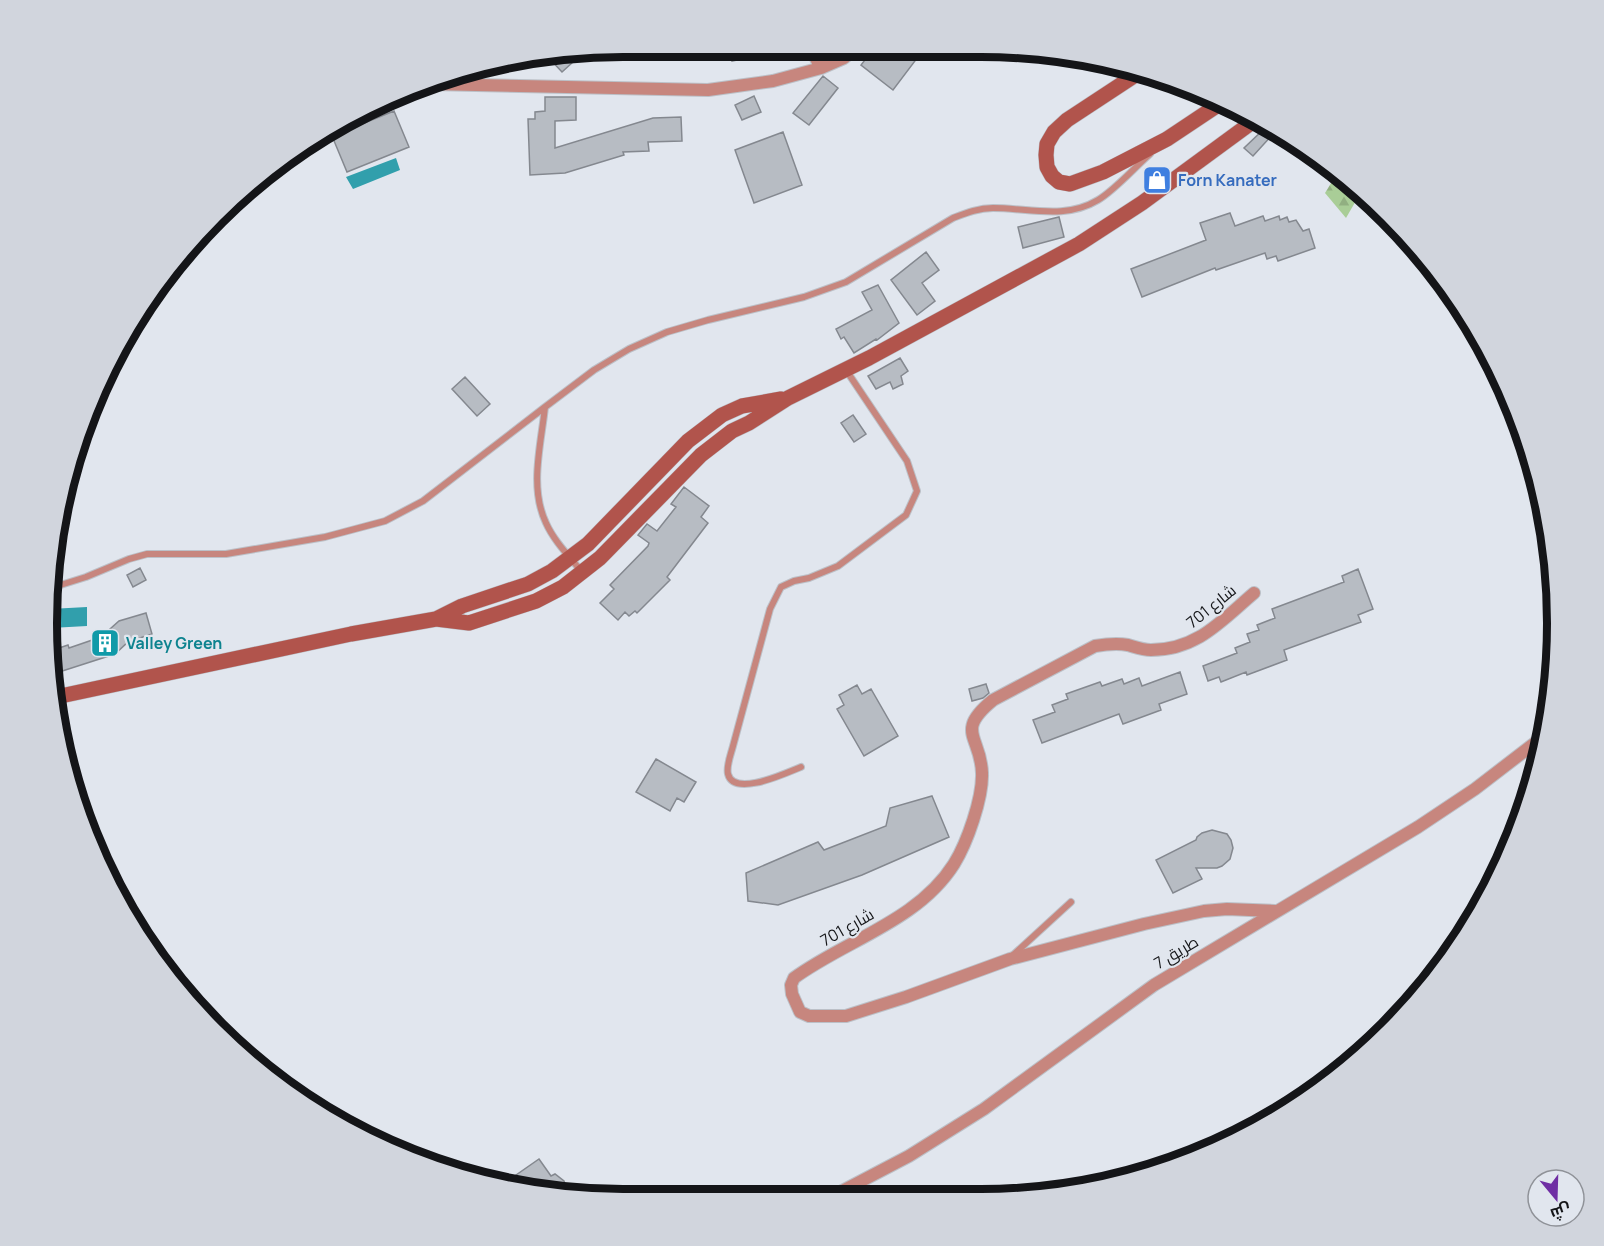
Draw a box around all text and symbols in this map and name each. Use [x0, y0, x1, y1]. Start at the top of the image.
shop icon: Forn Kanater [1141, 164, 1173, 196]
place label: Forn Kanater [1178, 169, 1277, 191]
street label: شارع 701 [1181, 579, 1241, 634]
building icon: Valley Green [89, 627, 121, 659]
place label: Valley Green [126, 632, 222, 654]
street label: شارع 701 [816, 903, 878, 952]
street label: طريق 7 [1150, 930, 1202, 974]
north arrow [1526, 1168, 1586, 1228]
text: ش [1548, 1198, 1574, 1226]

